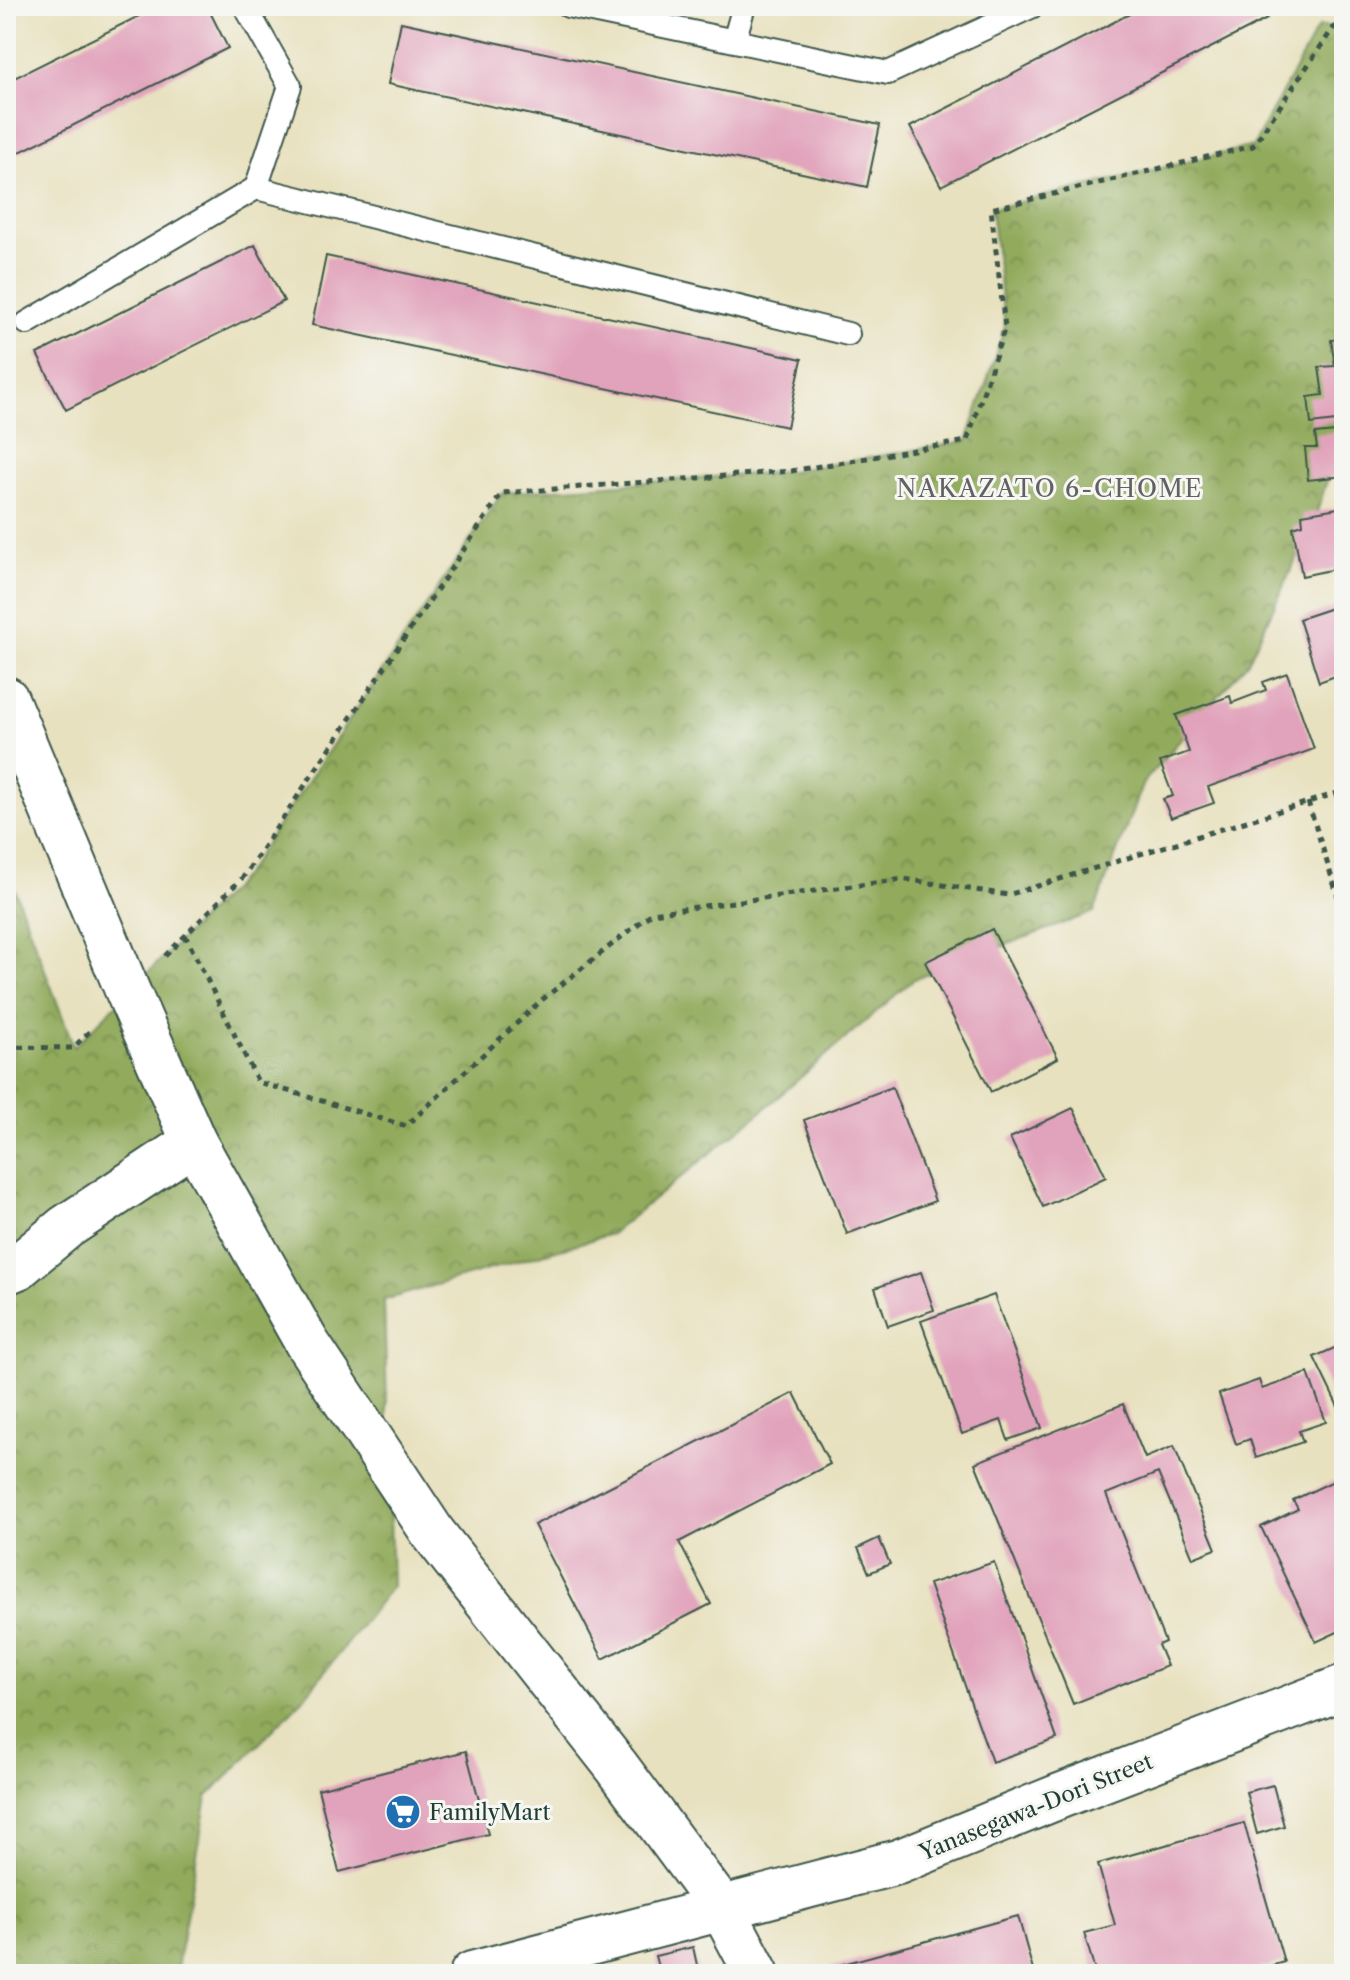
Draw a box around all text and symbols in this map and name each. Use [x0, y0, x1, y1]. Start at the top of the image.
district label: NAKAZATO 6-CHOME [897, 474, 1203, 503]
street label: Yanasegawa-Dori Street [914, 1748, 1157, 1867]
supermarket icon: FamilyMart [384, 1793, 422, 1831]
place label: FamilyMart [429, 1799, 550, 1826]

